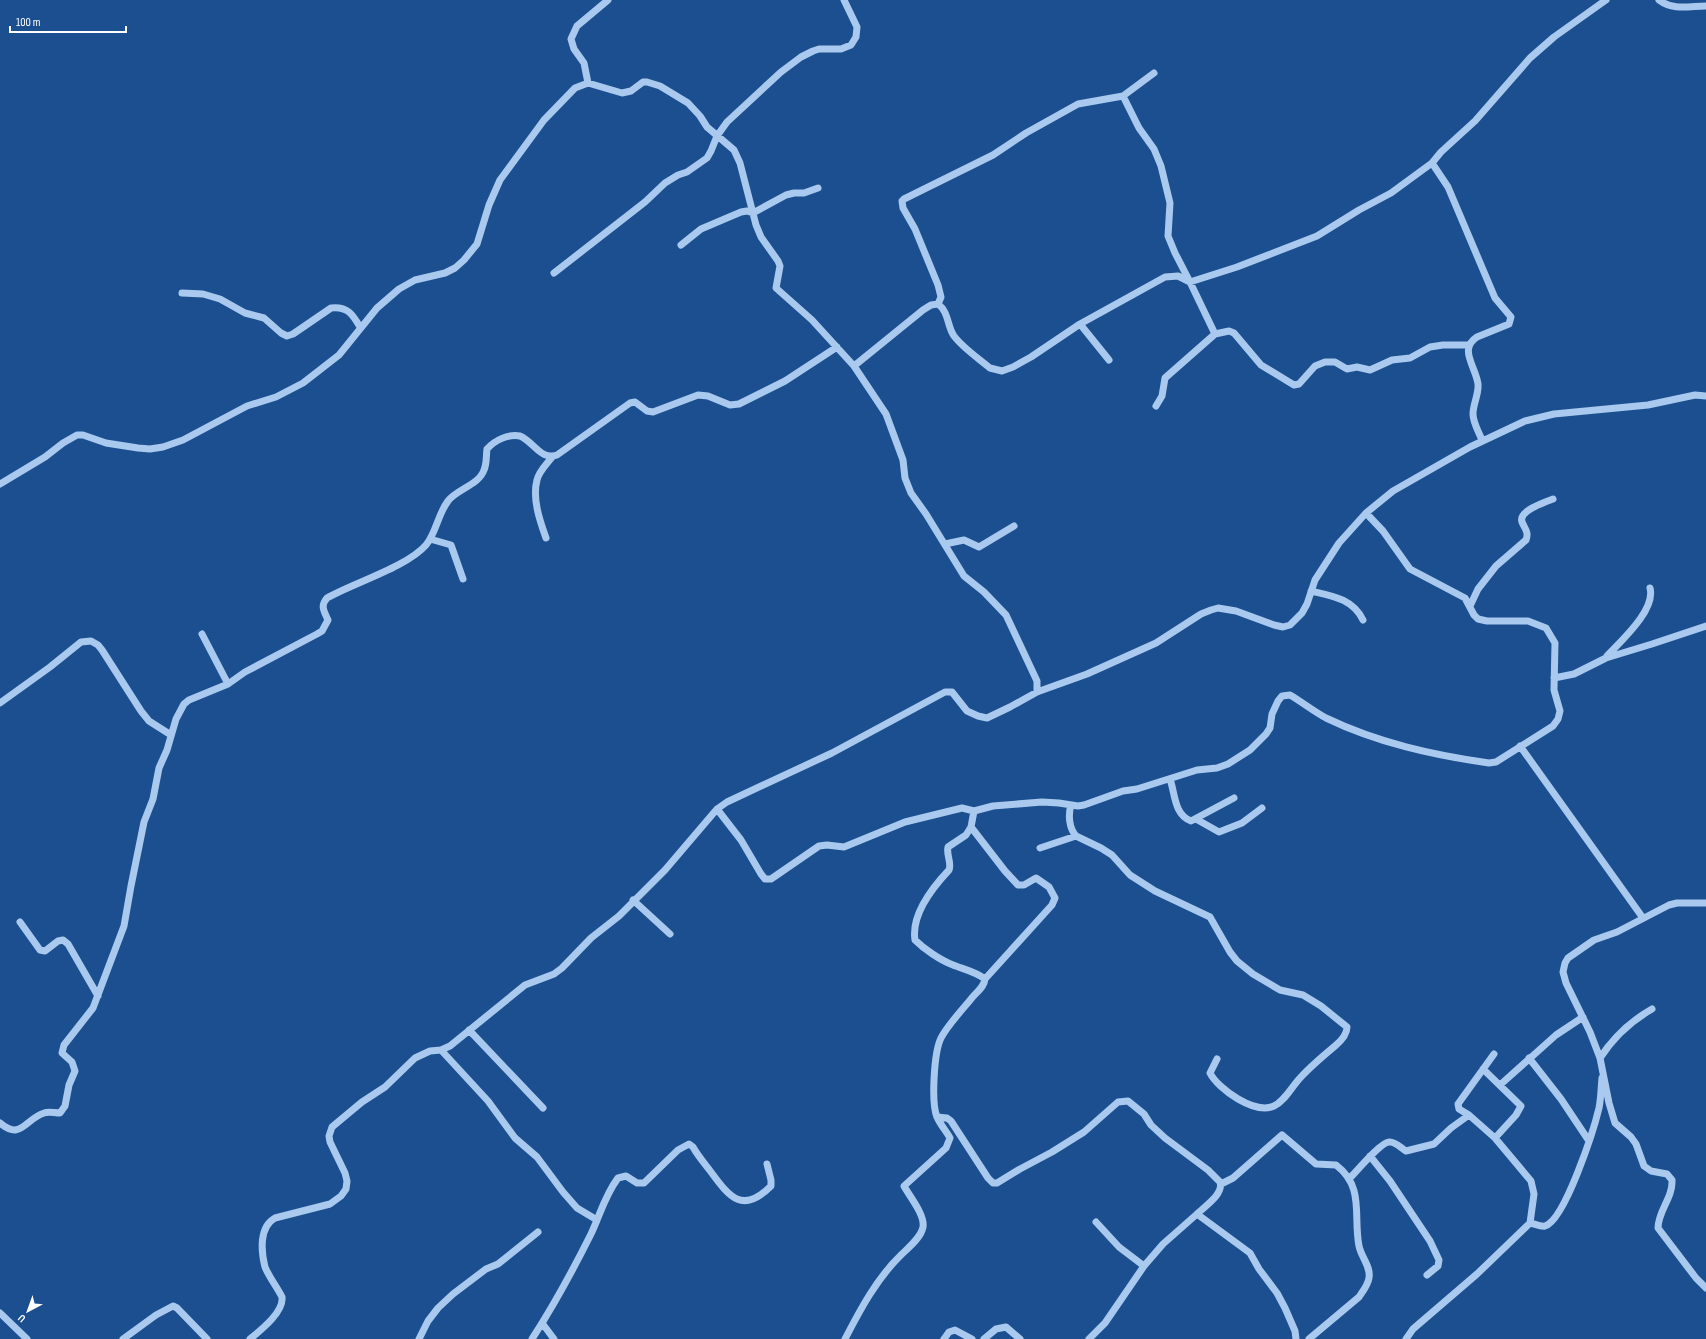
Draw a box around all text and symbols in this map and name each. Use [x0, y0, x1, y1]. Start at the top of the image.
scale bar [10, 8, 126, 34]
text: 100 m [16, 15, 41, 30]
north arrow [8, 1291, 48, 1331]
text: U [15, 1311, 28, 1325]

